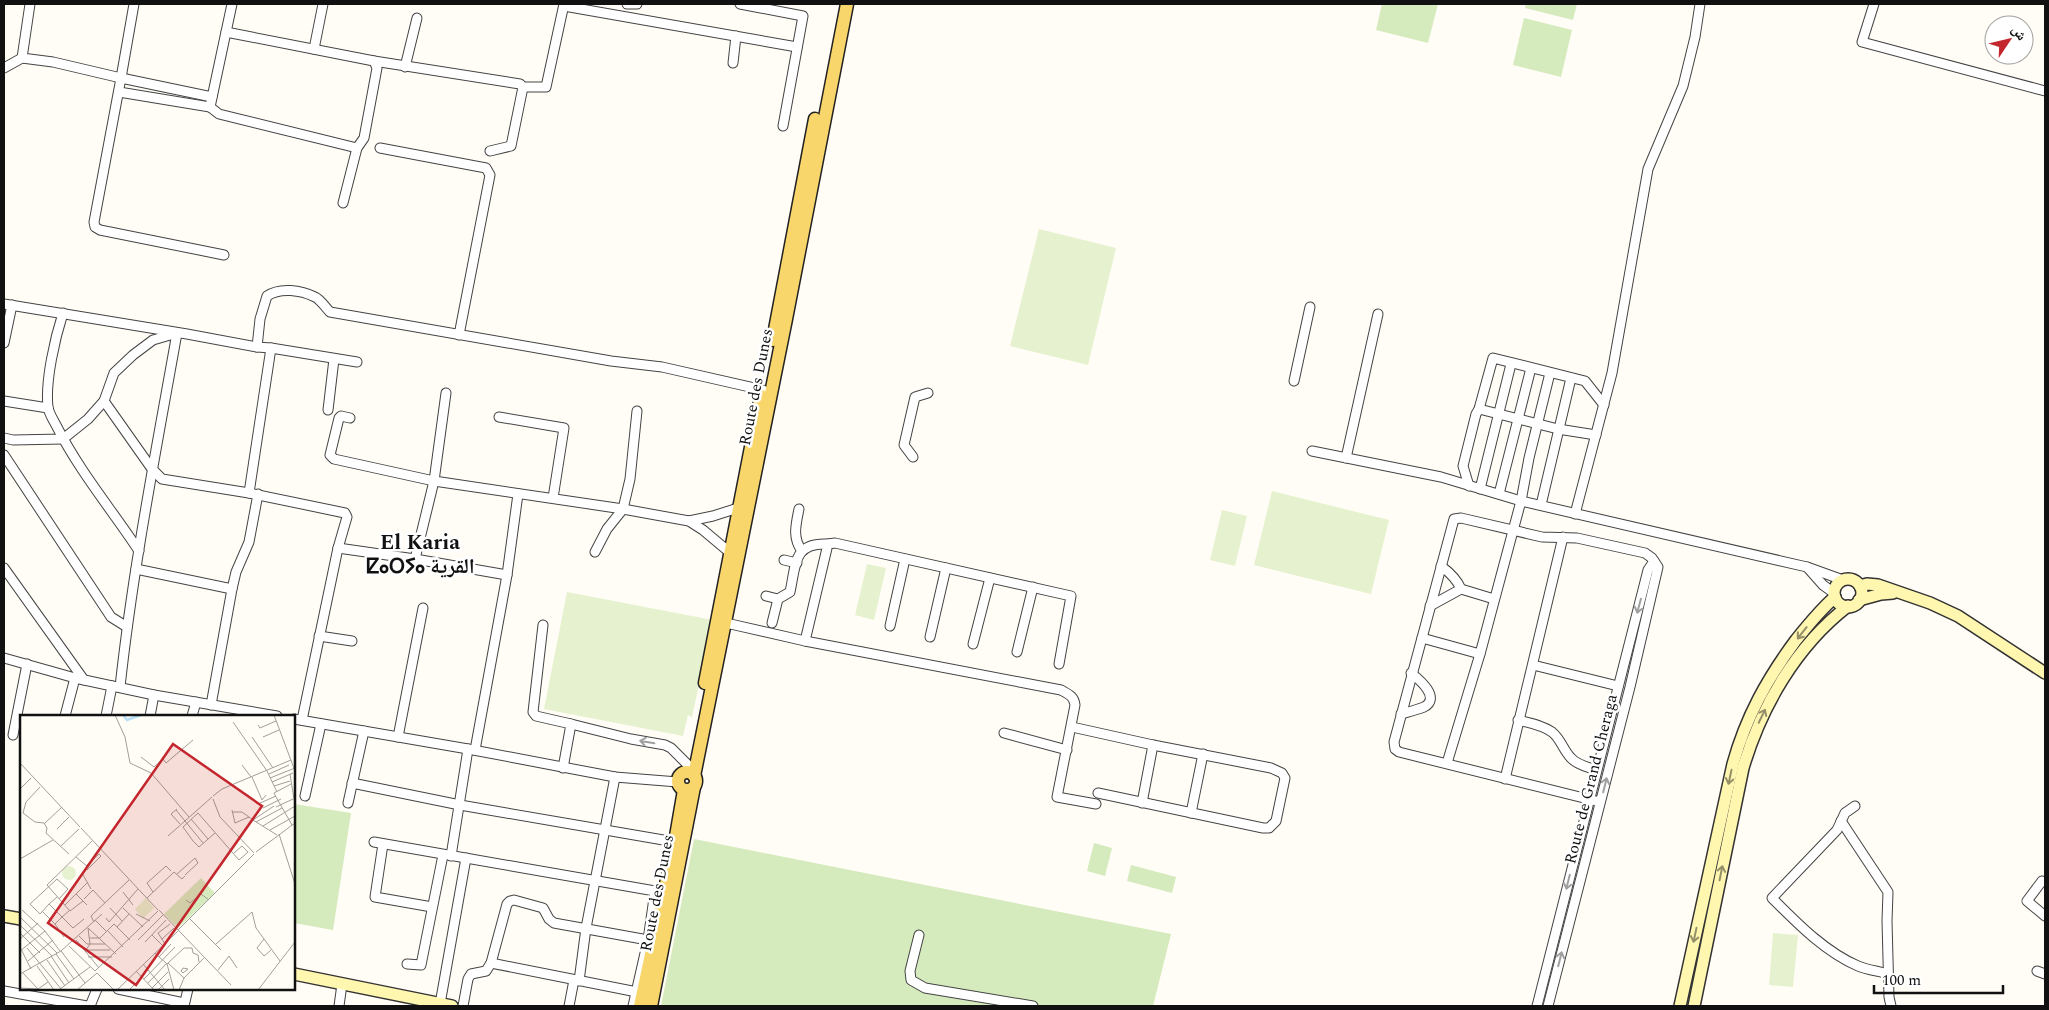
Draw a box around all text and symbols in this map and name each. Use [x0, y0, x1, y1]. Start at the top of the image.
north arrow [1984, 15, 2034, 65]
text: ش [2006, 21, 2032, 45]
street label: Route des Dunes [733, 327, 779, 447]
district label: El Karia ⵇⴰⵔⵢⴰ القرية [365, 527, 475, 583]
one-way arrow [1634, 598, 1643, 614]
one-way arrow [1797, 626, 1807, 640]
street label: Route de Grand Cheraga [1558, 691, 1624, 867]
one-way arrow [1758, 709, 1767, 724]
inset map [20, 715, 295, 990]
one-way arrow [640, 736, 656, 746]
one-way arrow [1725, 768, 1734, 784]
one-way arrow [1600, 777, 1610, 793]
street label: Route des Dunes [634, 833, 680, 953]
one-way arrow [1717, 865, 1727, 881]
one-way arrow [1563, 874, 1572, 890]
one-way arrow [1690, 927, 1700, 943]
one-way arrow [1556, 951, 1565, 967]
scale bar [1874, 962, 2003, 994]
text: 100 m [1882, 969, 1921, 992]

